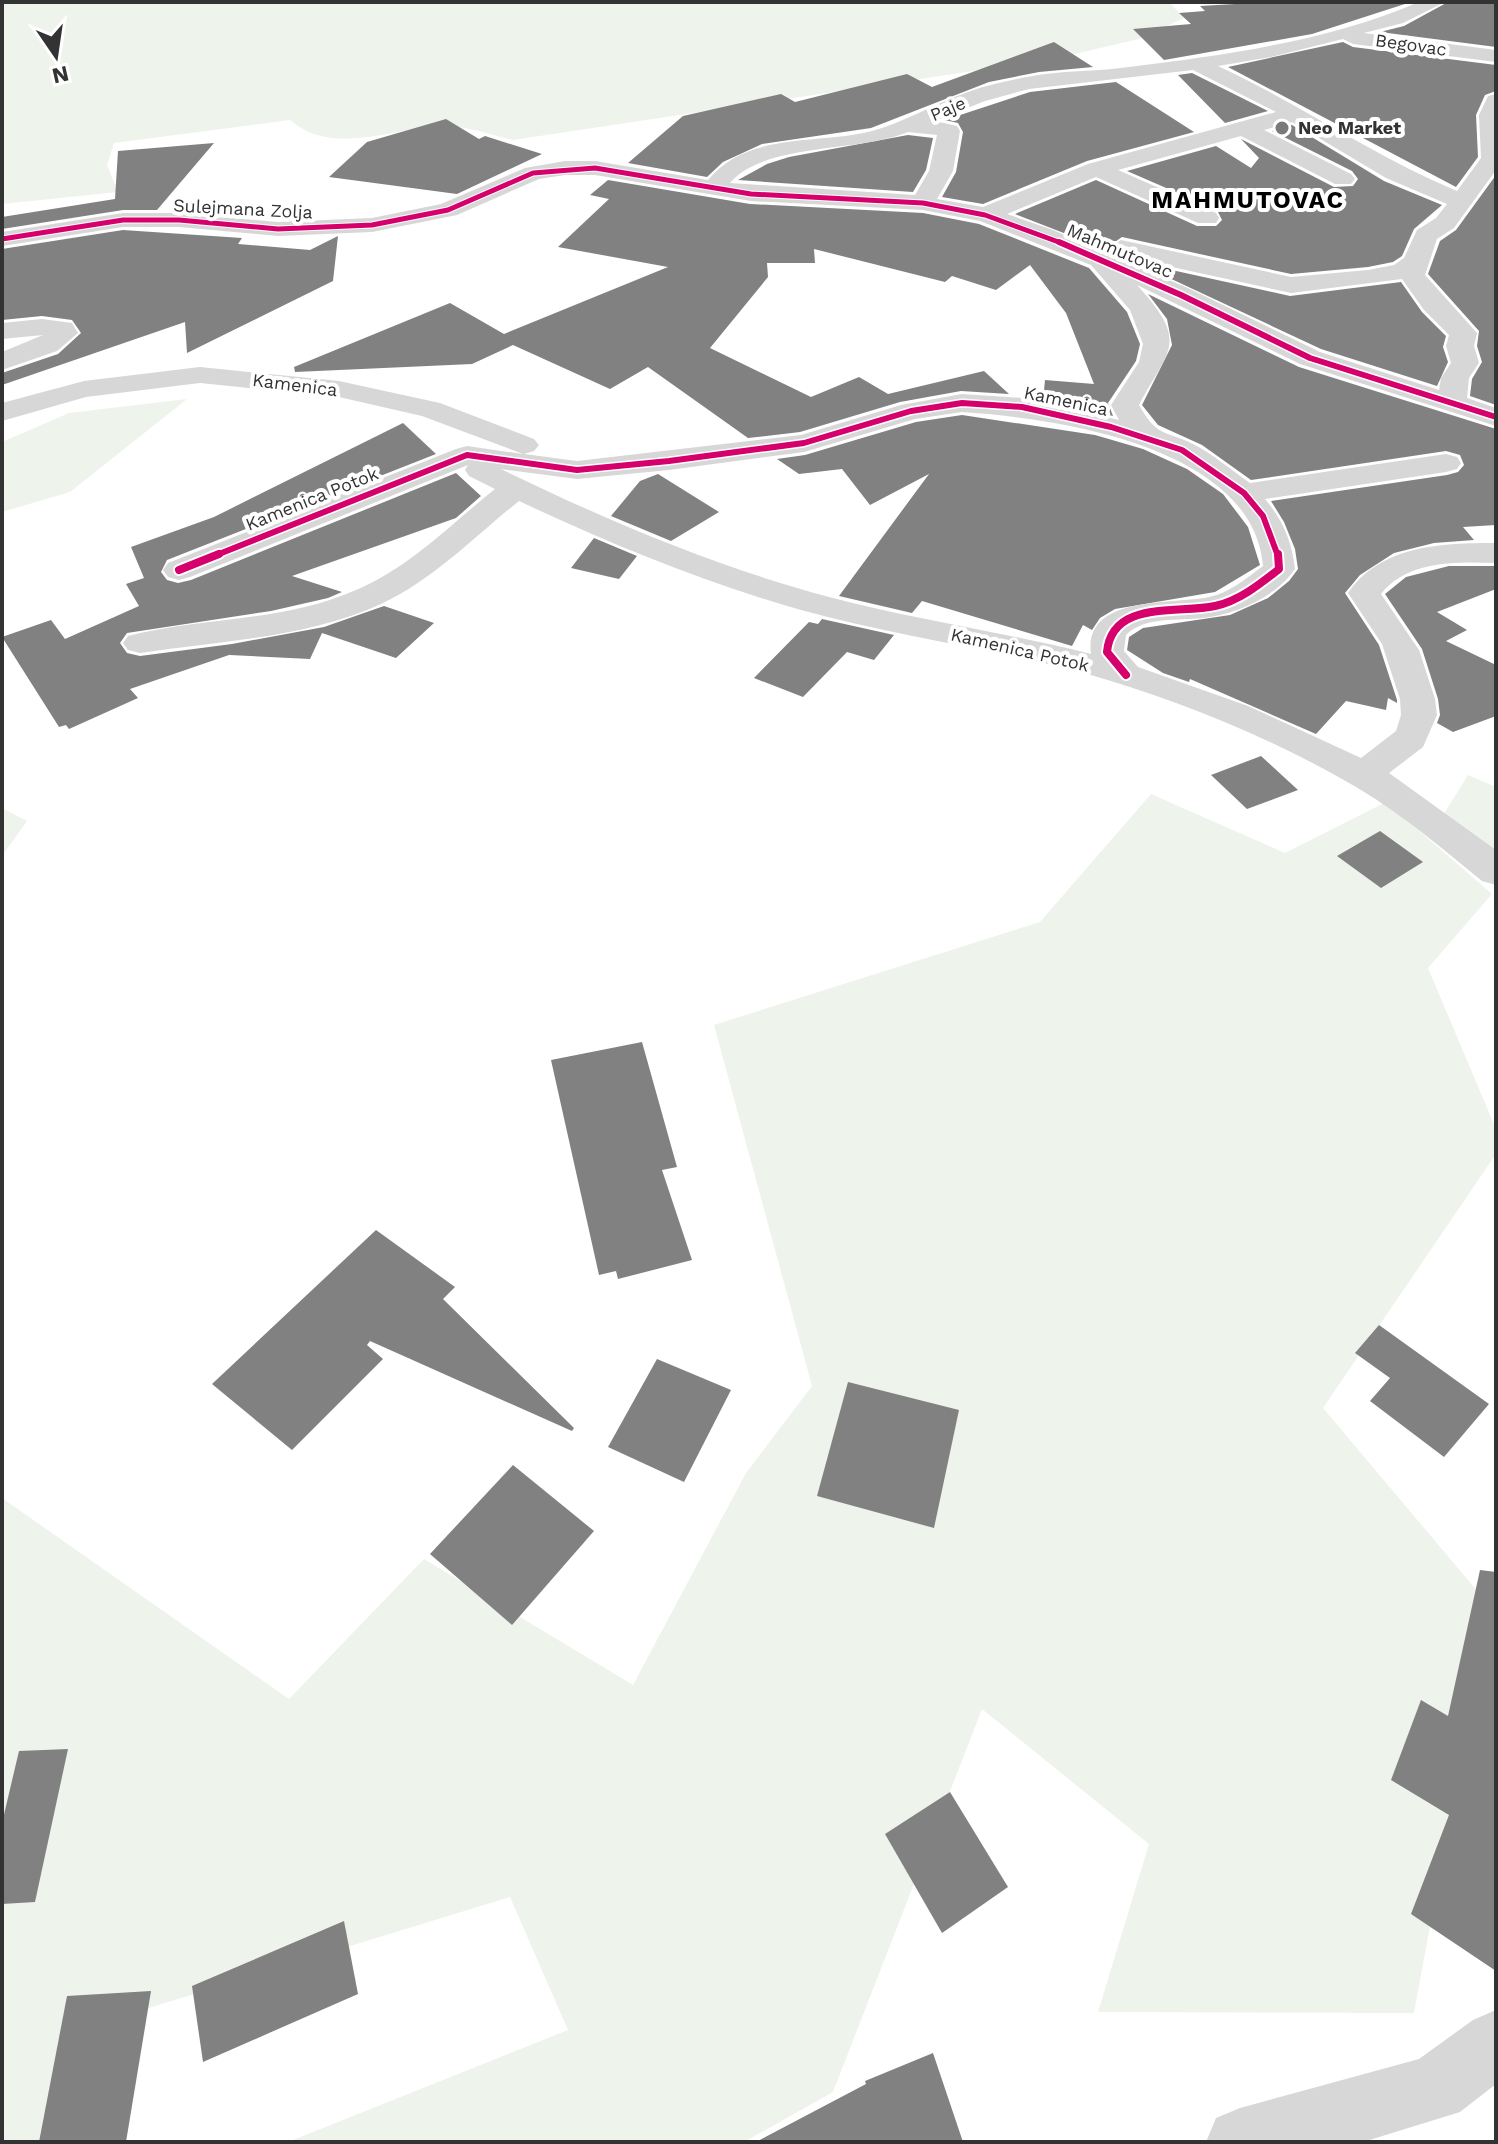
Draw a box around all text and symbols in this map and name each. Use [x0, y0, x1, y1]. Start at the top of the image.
north arrow [16, 16, 96, 96]
street label: Begovac [1374, 29, 1448, 60]
text: N [50, 61, 71, 89]
street label: Paje [927, 92, 969, 125]
place label: Neo Market [1298, 117, 1401, 138]
marker: Neo Market [1273, 119, 1291, 137]
district label: MAHMUTOVAC [1151, 186, 1345, 214]
street label: Sulejmana Zolja [173, 194, 313, 223]
street label: Mahmutovac [1064, 219, 1176, 282]
street label: Kamenica [251, 369, 339, 400]
street label: Kamenica [1022, 381, 1110, 420]
street label: Kamenica Potok [242, 462, 381, 535]
street label: Kamenica Potok [949, 623, 1091, 676]

